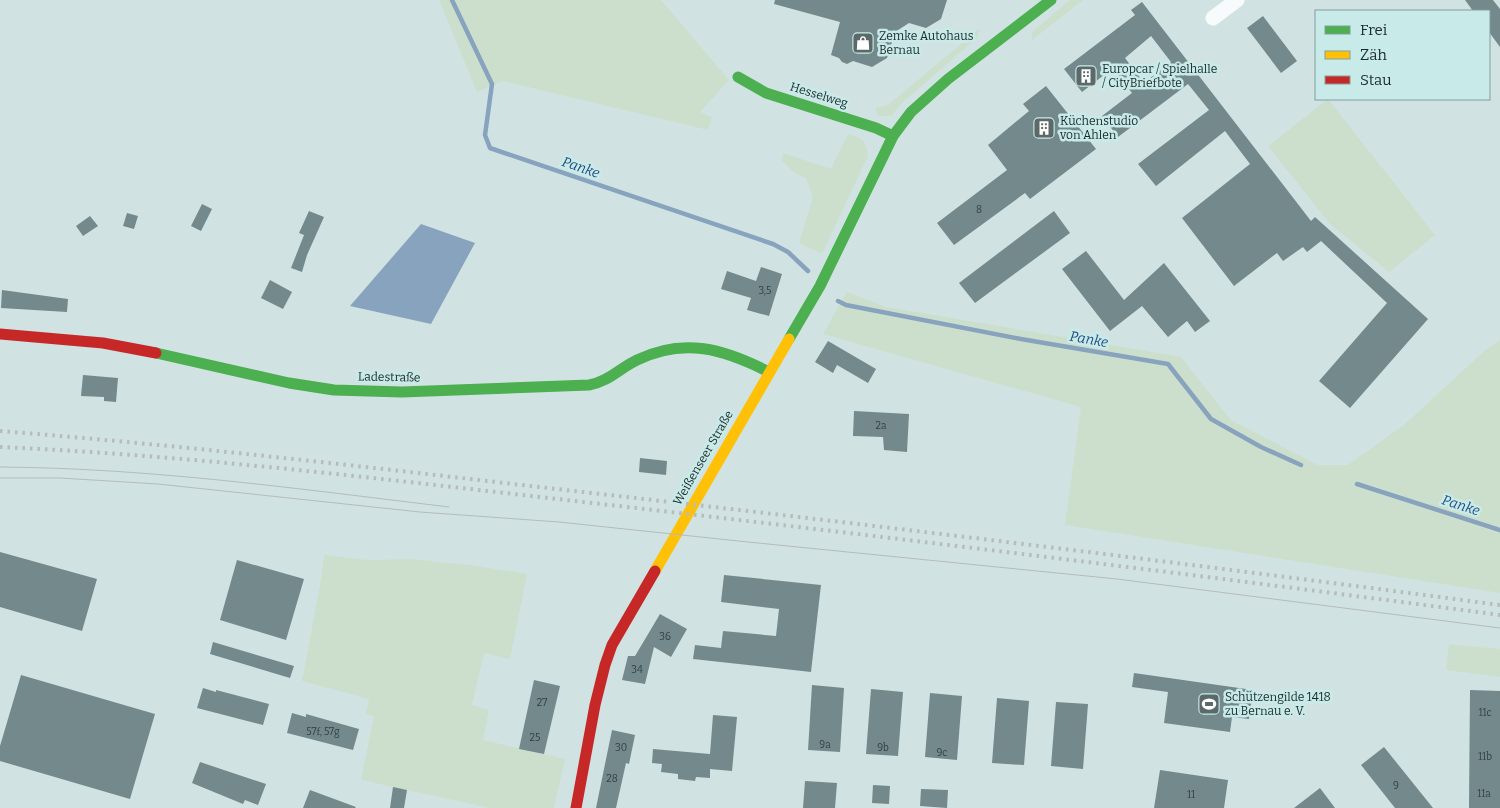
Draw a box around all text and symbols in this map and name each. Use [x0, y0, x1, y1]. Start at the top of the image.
legend [1315, 10, 1490, 100]
text: Frei [1360, 21, 1388, 39]
place label: Zemke Autohaus Bernau [879, 29, 974, 57]
shop icon: Zemke Autohaus Bernau [851, 31, 875, 55]
text: Zäh [1360, 46, 1387, 64]
place label: Europcar / Spielhalle / CityBriefbote [1102, 62, 1217, 90]
building icon: Europcar / Spielhalle / CityBriefbote [1074, 64, 1098, 88]
text: Stau [1360, 71, 1392, 89]
street label: Hesselweg [788, 80, 850, 111]
place label: Küchenstudio von Ahlen [1059, 114, 1138, 142]
building icon: Küchenstudio von Ahlen [1032, 116, 1056, 140]
water label: Panke [560, 153, 602, 182]
house number: 8 [976, 204, 982, 216]
house number: 3,5 [759, 285, 771, 297]
water label: Panke [1068, 328, 1109, 351]
street label: Ladestraße [358, 369, 420, 385]
street label: Weißenseer Straße [670, 408, 736, 508]
house number: 2a [876, 420, 887, 432]
water label: Panke [1440, 491, 1482, 520]
house number: 36 [659, 631, 671, 643]
house number: 34 [631, 664, 643, 676]
place label: Schützengilde 1418 zu Bernau e. V. [1225, 690, 1331, 718]
sports icon: Schützengilde 1418 zu Bernau e. V. [1197, 692, 1221, 716]
house number: 27 [537, 697, 547, 709]
house number: 11c [1478, 707, 1492, 719]
house number: 57f, 57g [306, 726, 340, 738]
house number: 25 [530, 732, 540, 744]
house number: 9a [819, 739, 831, 751]
house number: 30 [615, 742, 627, 754]
house number: 9b [877, 742, 889, 754]
house number: 9c [937, 747, 948, 759]
house number: 11b [1478, 751, 1492, 763]
house number: 28 [606, 773, 618, 785]
house number: 9 [1393, 780, 1399, 792]
house number: 11a [1477, 788, 1491, 800]
house number: 11 [1187, 789, 1195, 801]

